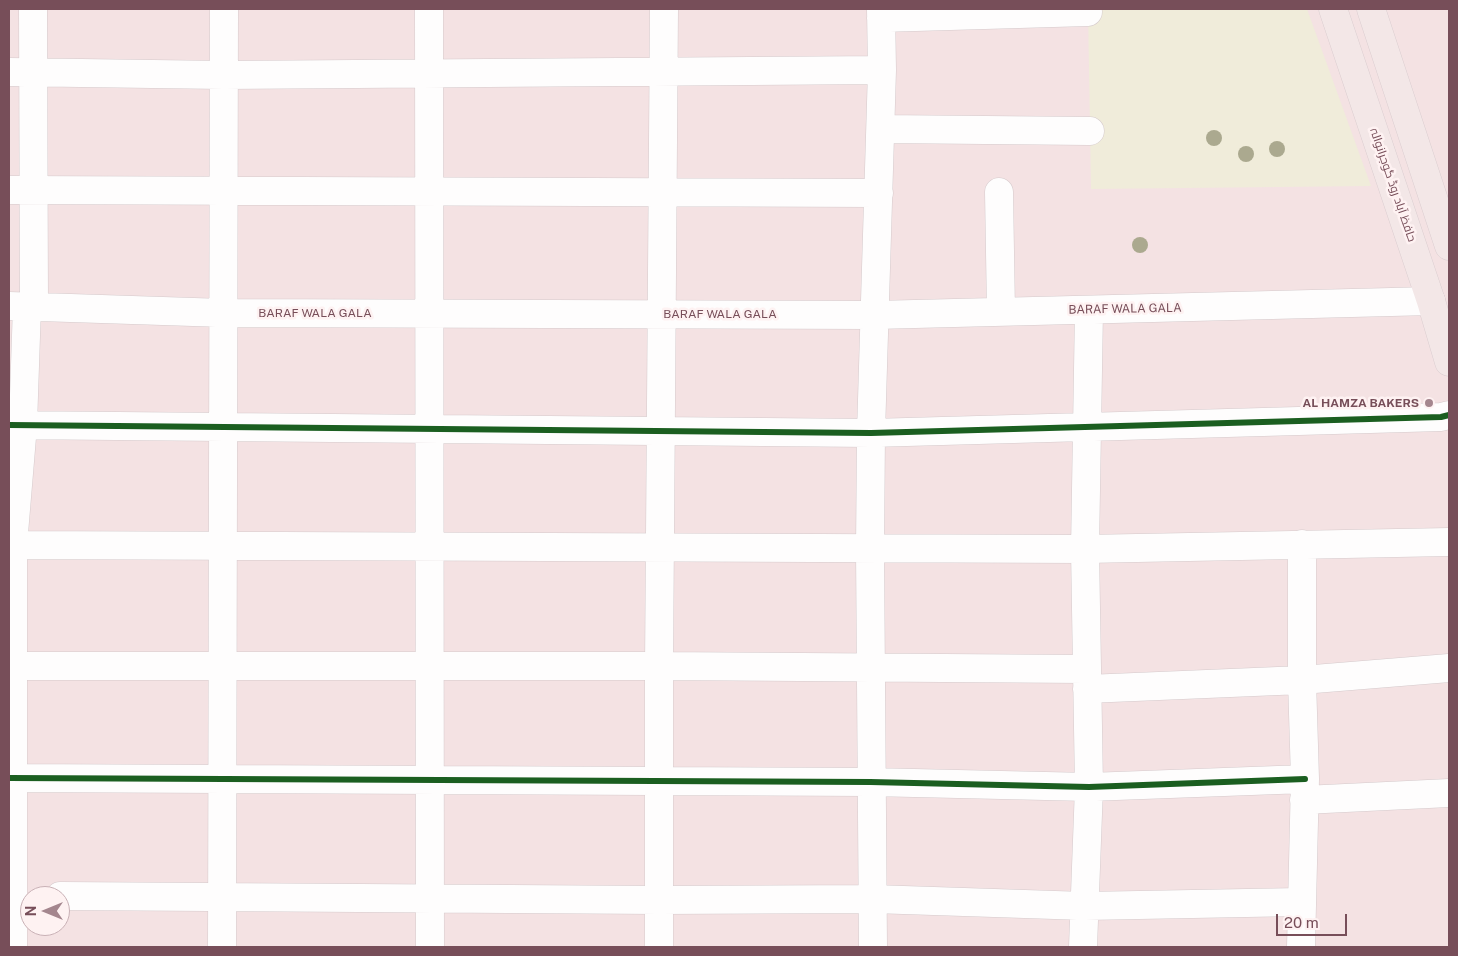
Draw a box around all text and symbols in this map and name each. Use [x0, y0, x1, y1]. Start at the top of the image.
street label: حافظ آباد روڈ گوجرانوالہ [1367, 126, 1419, 244]
street label: BARAF WALA GALA [1068, 301, 1182, 317]
street label: BARAF WALA GALA [258, 306, 372, 320]
street label: BARAF WALA GALA [663, 307, 777, 321]
place label: AL HAMZA BAKERS [1303, 396, 1419, 410]
marker: AL HAMZA BAKERS [1423, 397, 1435, 409]
north arrow [20, 886, 70, 936]
scale bar [1278, 904, 1349, 936]
text: N [23, 906, 39, 916]
text: 20 m [1284, 914, 1319, 931]

